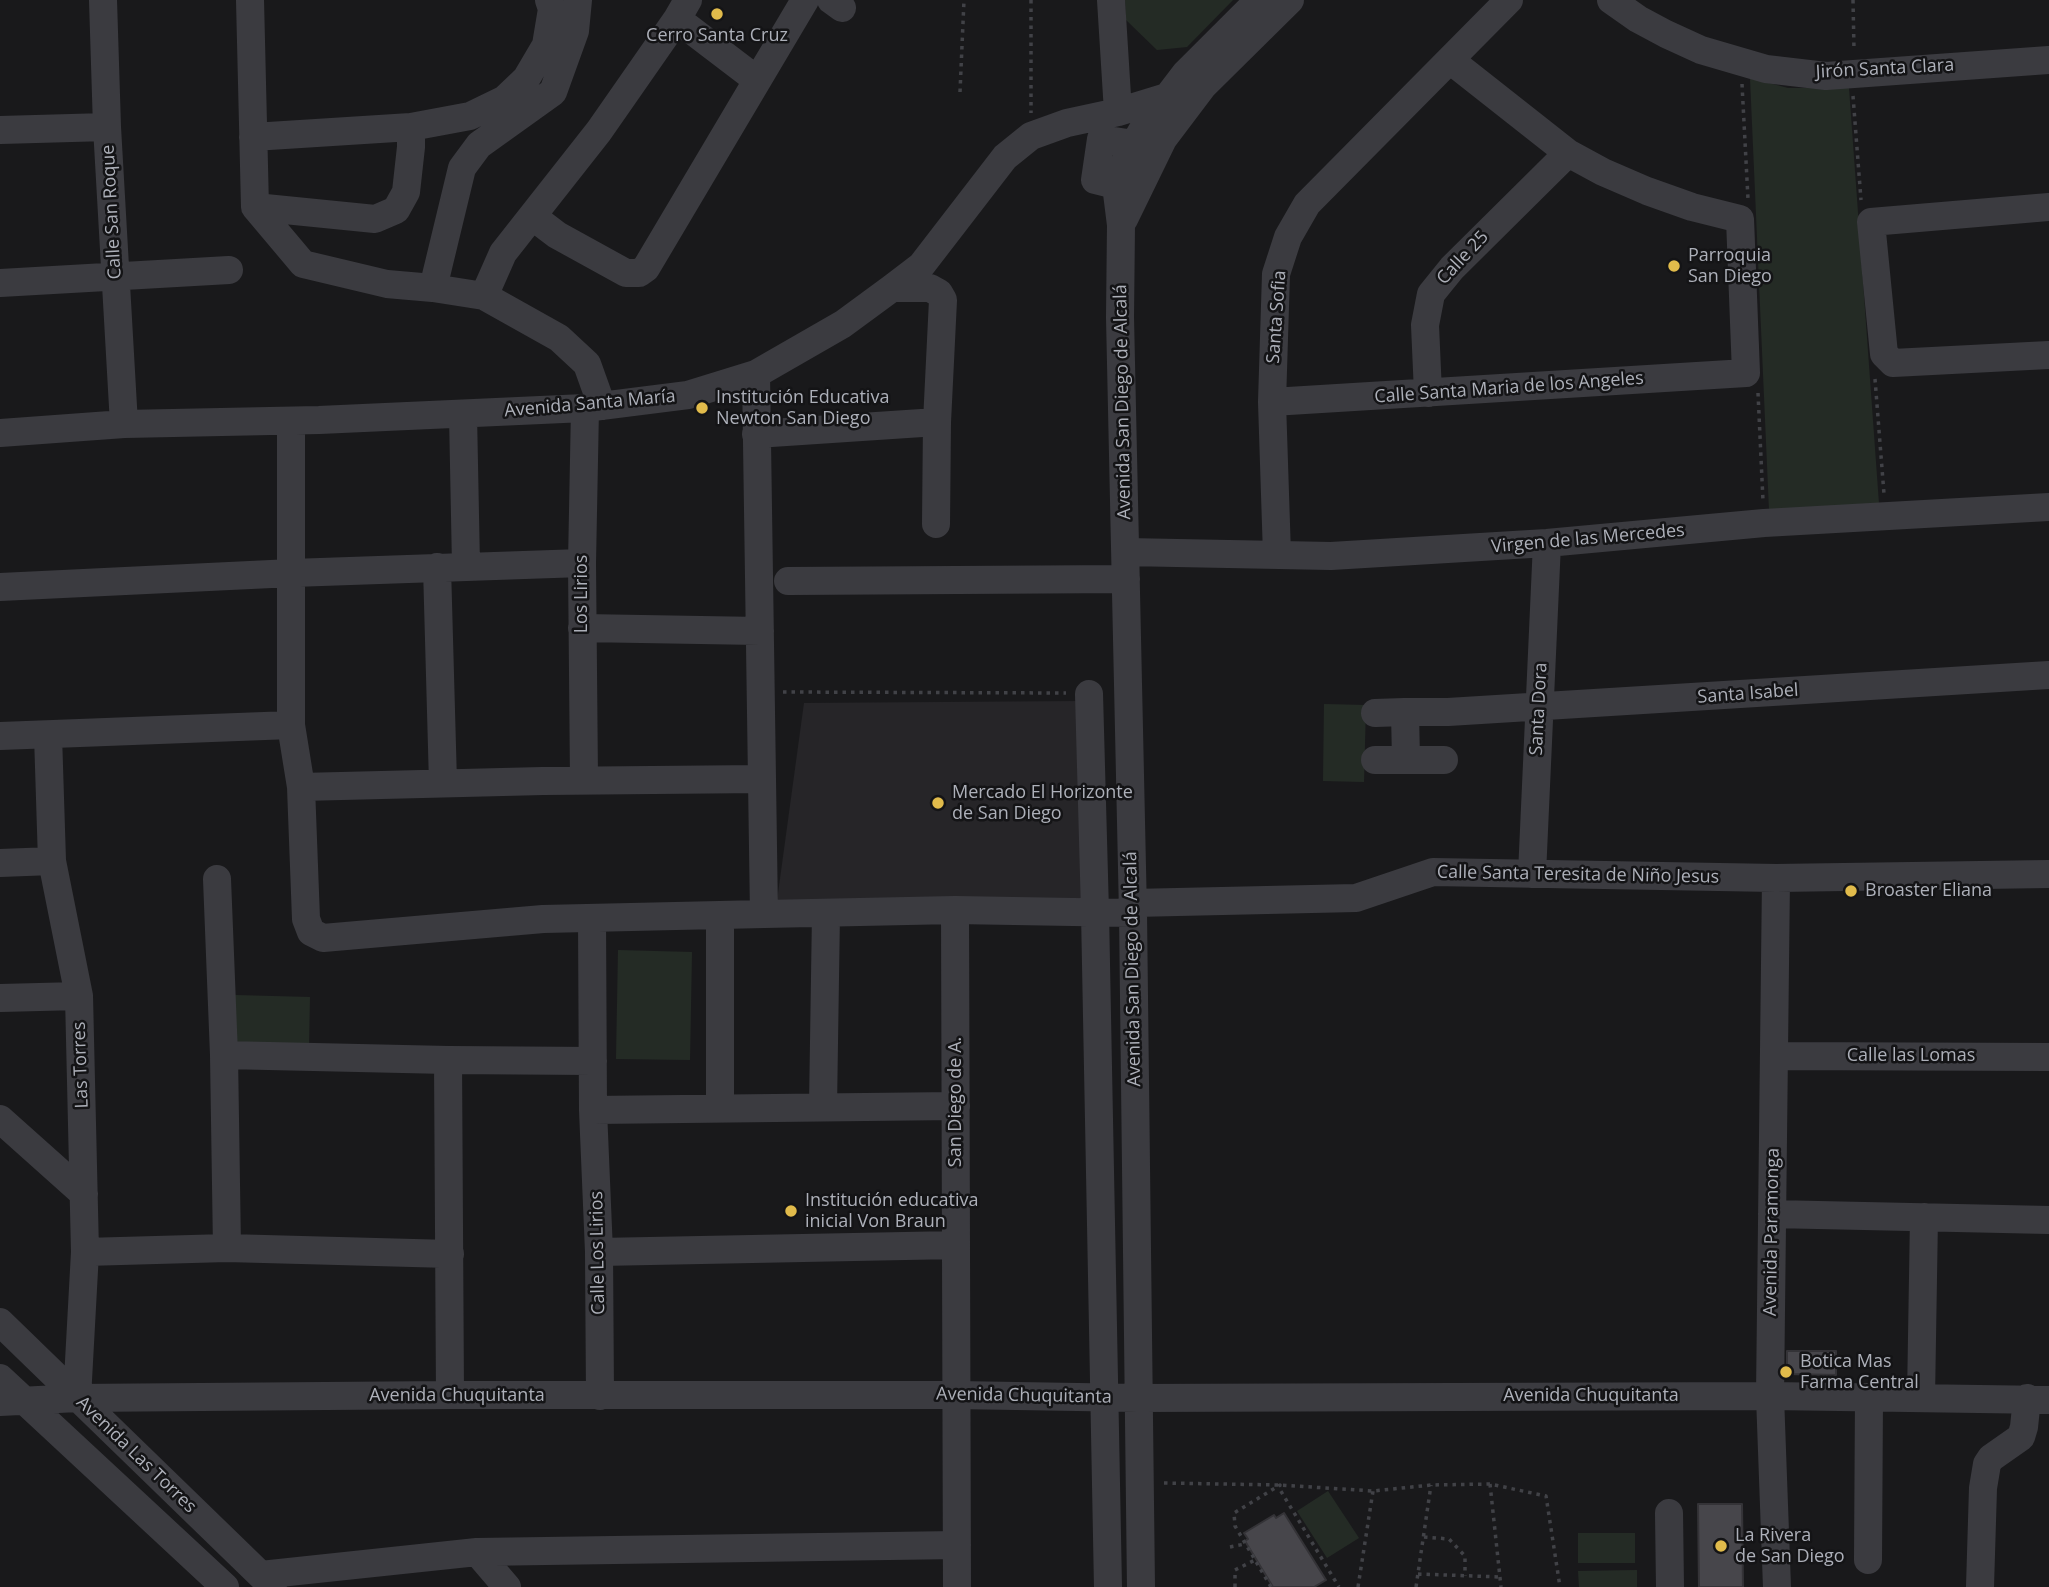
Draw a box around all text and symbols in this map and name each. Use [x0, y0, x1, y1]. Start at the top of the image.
marker: Cerro Santa Cruz [709, 6, 725, 22]
place label: Cerro Santa Cruz [646, 25, 788, 47]
street label: Jirón Santa Clara [1815, 55, 1955, 83]
street label: Calle San Roque [98, 144, 126, 280]
street label: Calle 25 [1433, 227, 1493, 289]
place label: Parroquia San Diego [1688, 245, 1772, 288]
marker: Parroquia San Diego [1666, 258, 1682, 274]
street label: Santa Sofia [1263, 270, 1291, 364]
street label: Avenida San Diego de Alcalá [1110, 284, 1136, 520]
street label: Calle Santa Maria de los Angeles [1374, 368, 1644, 408]
street label: Avenida Santa María [503, 386, 677, 422]
place label: Institución Educativa Newton San Diego [716, 387, 889, 430]
marker: Institución Educativa Newton San Diego [694, 400, 710, 416]
street label: Virgen de las Mercedes [1490, 520, 1686, 558]
street label: Los Lirios [571, 555, 593, 633]
street label: Santa Dora [1526, 662, 1552, 756]
street label: Santa Isabel [1697, 680, 1799, 708]
place label: Mercado El Horizonte de San Diego [952, 782, 1133, 824]
marker: Mercado El Horizonte de San Diego [930, 795, 946, 811]
street label: Avenida San Diego de Alcalá [1120, 851, 1146, 1087]
street label: Calle Santa Teresita de Niño Jesus [1437, 862, 1719, 888]
place label: Broaster Eliana [1865, 880, 1992, 902]
marker: Broaster Eliana [1843, 883, 1859, 899]
street label: Las Torres [69, 1021, 93, 1109]
street label: San Diego de A. [945, 1037, 967, 1167]
street label: Calle las Lomas [1847, 1045, 1975, 1067]
street label: Avenida Paramonga [1760, 1148, 1784, 1316]
place label: Institución educativa inicial Von Braun [805, 1190, 979, 1232]
street label: Calle Los Lirios [586, 1191, 610, 1315]
marker: Institución educativa inicial Von Braun [783, 1203, 799, 1219]
place label: Botica Mas Farma Central [1800, 1351, 1919, 1394]
marker: Botica Mas Farma Central [1778, 1364, 1794, 1380]
street label: Avenida Chuquitanta [936, 1384, 1112, 1408]
street label: Avenida Chuquitanta [369, 1385, 545, 1407]
street label: Avenida Chuquitanta [1503, 1385, 1679, 1407]
street label: Avenida Las Torres [71, 1392, 201, 1518]
place label: La Rivera de San Diego [1735, 1525, 1845, 1568]
marker: La Rivera de San Diego [1713, 1538, 1729, 1554]

